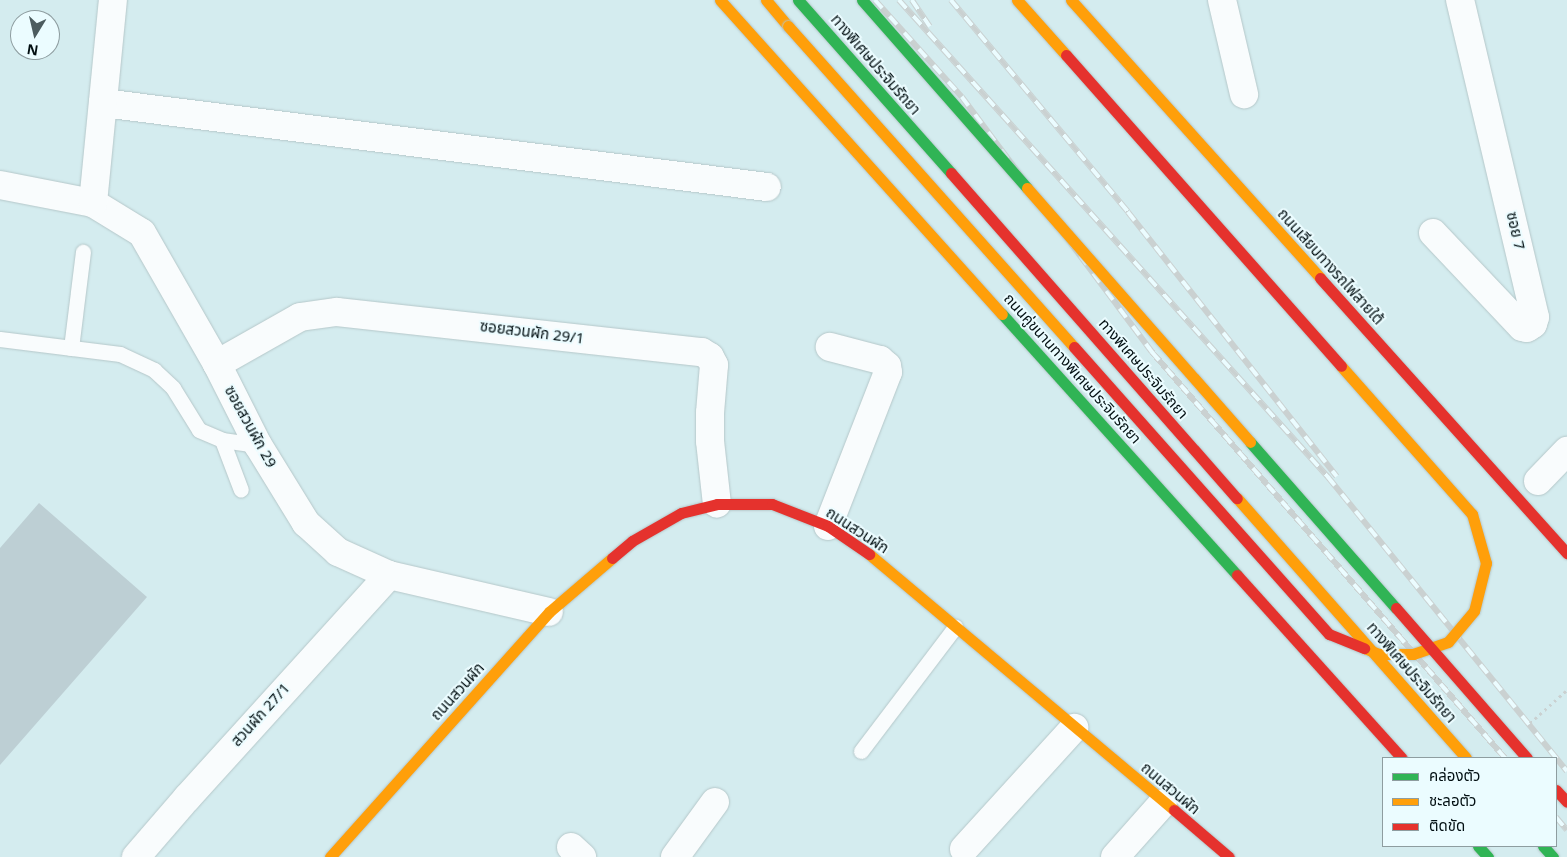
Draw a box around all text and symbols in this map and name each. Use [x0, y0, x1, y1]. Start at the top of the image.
north arrow [10, 10, 60, 60]
street label: ทางพิเศษประจิมรัถยา [827, 11, 923, 119]
text: N [25, 38, 40, 61]
street label: ถนนเลียบทางรถไฟสายใต้ [1273, 205, 1387, 329]
street label: ซอย 7 [1502, 210, 1528, 252]
street label: ถนนคู่ขนานทางพิเศษประจิมรัถยา [1000, 290, 1144, 448]
street label: ทางพิเศษประจิมรัถยา [1095, 315, 1191, 423]
street label: ซอยสวนผัก 29/1 [479, 318, 585, 348]
street label: ซอยสวนผัก 29 [220, 383, 280, 471]
street label: ถนนสวนผัก [822, 504, 892, 558]
street label: ทางพิเศษประจิมรัถยา [1363, 619, 1459, 727]
street label: ถนนสวนผัก [427, 659, 489, 725]
street label: สวนผัก 27/1 [228, 680, 294, 750]
legend [1382, 757, 1557, 847]
street label: ถนนสวนผัก [1137, 759, 1203, 819]
text: คล่องตัว [1429, 765, 1480, 788]
text: ชะลอตัว [1429, 790, 1476, 813]
text: ติดขัด [1429, 815, 1465, 838]

